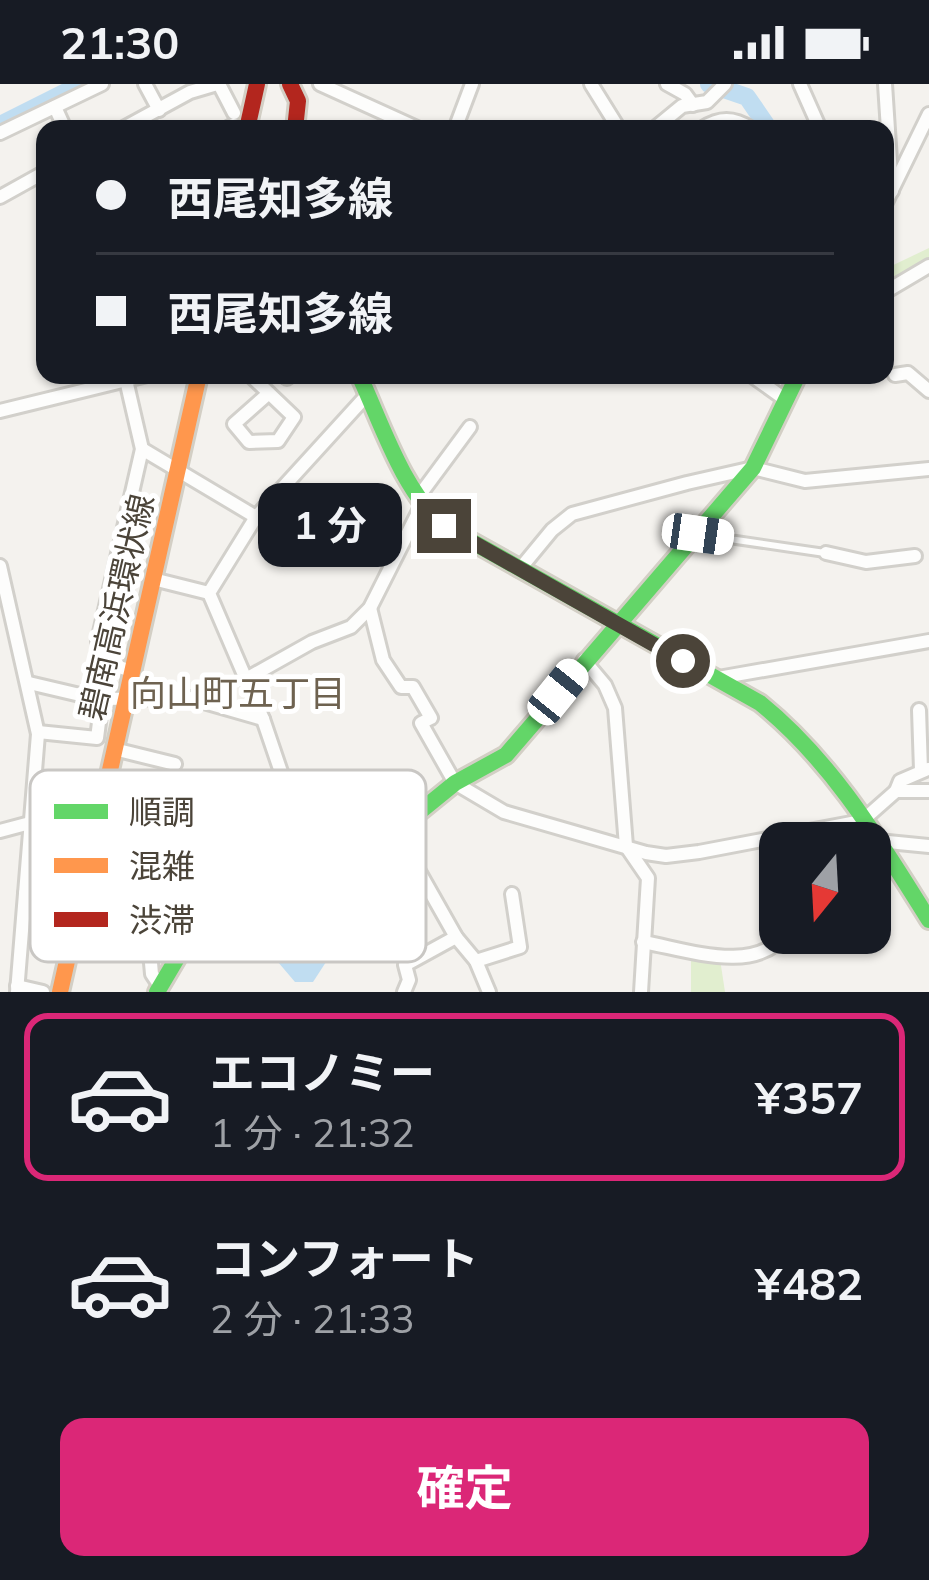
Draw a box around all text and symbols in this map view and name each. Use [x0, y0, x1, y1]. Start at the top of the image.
text: 21:30 [60, 14, 179, 70]
text: 西尾知多線 [168, 170, 393, 226]
text: 西尾知多線 [168, 285, 393, 341]
callout: 1 分 [258, 484, 402, 568]
street label: 碧南高浜環状線 [70, 490, 162, 724]
route end [417, 499, 471, 553]
text: 1 分 [293, 500, 367, 549]
car [660, 511, 736, 557]
route start [656, 634, 710, 688]
car [521, 653, 595, 731]
district label: 向山町五丁目 [130, 670, 346, 715]
legend [30, 770, 426, 962]
text: 順調 [129, 791, 195, 832]
north arrow [759, 822, 891, 954]
map controls [759, 822, 891, 954]
text: 混雑 [129, 845, 195, 886]
text: 渋滞 [129, 899, 195, 940]
icon: car [66, 1043, 174, 1151]
text: エコノミー [210, 1044, 435, 1100]
text: ¥357 [755, 1069, 863, 1125]
text: 1 分 · 21:32 [210, 1108, 414, 1157]
icon: car [66, 1229, 174, 1337]
text: コンフォート [210, 1230, 479, 1286]
text: ¥482 [755, 1255, 863, 1311]
text: 2 分 · 21:33 [210, 1294, 414, 1343]
button: 確定 [60, 1418, 869, 1556]

